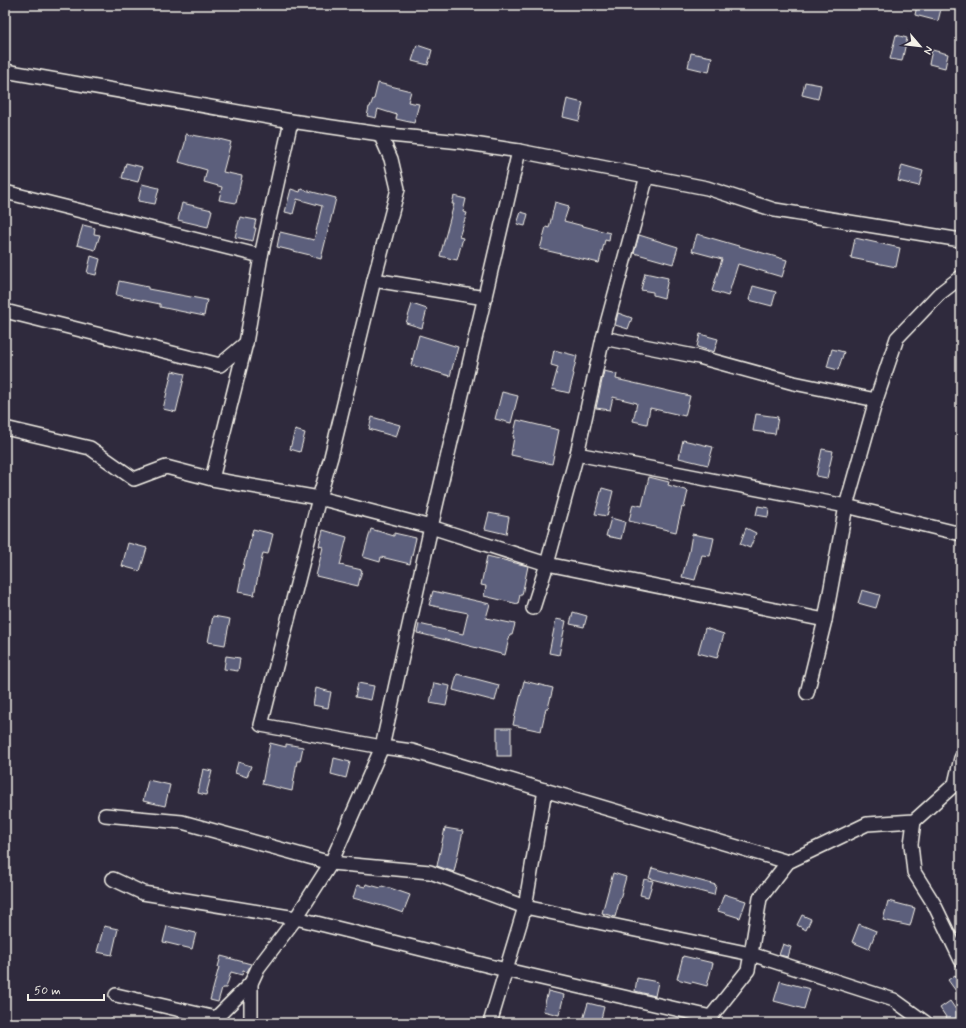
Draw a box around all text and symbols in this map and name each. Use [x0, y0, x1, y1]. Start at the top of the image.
north arrow [900, 26, 940, 66]
text: N [920, 44, 936, 57]
scale bar [28, 976, 104, 1002]
text: 50 m [34, 983, 61, 999]

